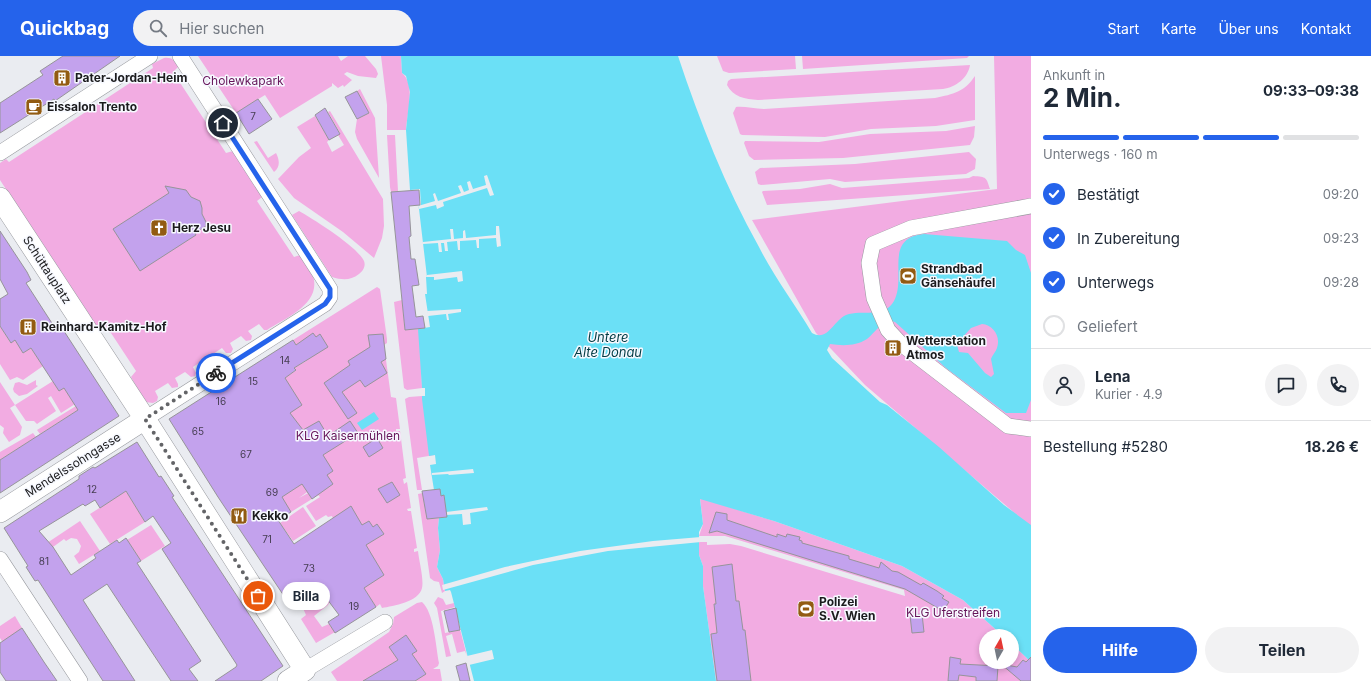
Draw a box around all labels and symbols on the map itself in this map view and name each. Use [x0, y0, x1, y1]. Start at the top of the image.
building icon: Pater-Jordan-Heim [52, 68, 72, 88]
place label: Pater-Jordan-Heim [75, 70, 187, 85]
park label: Cholewkapark [202, 73, 284, 88]
cafe icon: Eissalon Trento [24, 97, 44, 117]
place label: Eissalon Trento [47, 99, 137, 114]
pin [206, 106, 240, 140]
house number: 7 [250, 110, 256, 122]
church icon: Herz Jesu [149, 218, 169, 238]
place label: Herz Jesu [172, 220, 231, 235]
street label: Schüttauplatz [20, 233, 75, 306]
place label: Strandbad Gänsehäufel [921, 261, 995, 290]
sports icon: Strandbad Gänsehäufel [898, 266, 918, 286]
building icon: Reinhard-Kamitz-Hof [18, 317, 38, 337]
place label: Reinhard-Kamitz-Hof [41, 319, 167, 334]
water label: Untere Alte Donau [573, 329, 642, 360]
place label: Wetterstation Atmos [906, 333, 986, 362]
building icon: Wetterstation Atmos [883, 338, 903, 358]
courier [196, 353, 236, 393]
house number: 14 [280, 354, 290, 366]
house number: 15 [248, 375, 258, 387]
house number: 16 [216, 395, 226, 407]
house number: 65 [192, 425, 204, 437]
park label: KLG Kaisermühlen [296, 428, 400, 443]
street label: Mendelssohngasse [22, 429, 123, 500]
house number: 67 [240, 448, 252, 460]
house number: 12 [87, 483, 97, 495]
house number: 69 [266, 486, 278, 498]
restaurant icon: Kekko [229, 506, 249, 526]
place label: Kekko [252, 508, 288, 523]
house number: 71 [262, 533, 272, 545]
house number: 81 [39, 555, 49, 567]
house number: 73 [303, 562, 315, 574]
pin [241, 579, 275, 613]
callout: Billa [282, 582, 330, 610]
place label: Polizei S.V. Wien [819, 594, 875, 623]
sports icon: Polizei S.V. Wien [796, 599, 816, 619]
house number: 19 [349, 600, 359, 612]
park label: KLG Uferstreifen [906, 605, 1000, 620]
north arrow [979, 629, 1019, 669]

